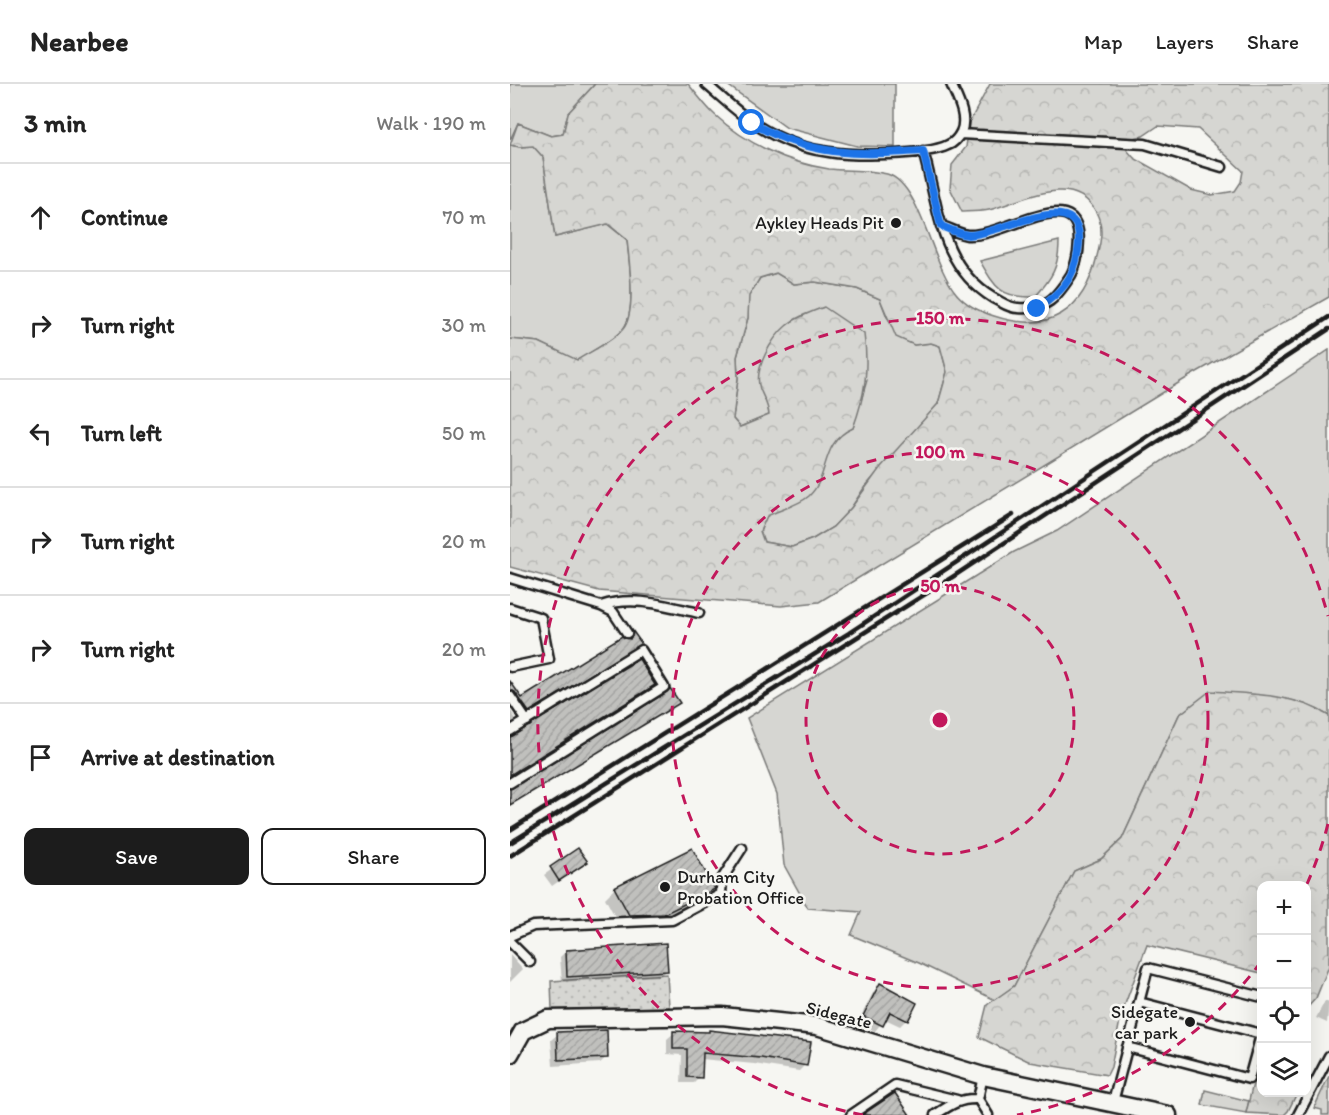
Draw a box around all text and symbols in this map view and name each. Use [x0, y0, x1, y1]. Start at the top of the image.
text: Nearbee [30, 24, 129, 58]
text: Map [1084, 29, 1123, 54]
text: Layers [1156, 29, 1214, 54]
text: Share [1247, 29, 1299, 54]
text: 3 min [24, 107, 86, 139]
route start [738, 109, 764, 135]
text: Walk · 190 m [376, 111, 486, 135]
icon: ahead [24, 201, 57, 234]
text: Continue [81, 204, 168, 231]
text: 70 m [442, 205, 486, 229]
place label: Aykley Heads Pit [755, 212, 884, 234]
marker: Aykley Heads Pit [889, 216, 903, 230]
route end [1023, 295, 1049, 321]
text: 150 m [916, 307, 965, 329]
icon: right [24, 309, 57, 342]
text: Turn right [81, 312, 175, 339]
text: 30 m [441, 313, 486, 337]
icon: left [24, 417, 57, 450]
text: Turn left [81, 420, 162, 447]
text: 50 m [442, 421, 486, 445]
text: 100 m [915, 441, 966, 463]
icon: right [24, 525, 57, 558]
text: Turn right [81, 528, 175, 555]
text: 20 m [442, 529, 486, 553]
text: 50 m [920, 575, 961, 597]
icon: right [24, 633, 57, 666]
text: Turn right [81, 636, 175, 663]
text: 20 m [442, 637, 486, 661]
centre of rings [930, 710, 950, 730]
icon: arrive [24, 741, 57, 774]
text: Arrive at destination [81, 744, 275, 771]
button: Save [24, 828, 249, 885]
button: Share [261, 828, 486, 885]
place label: Durham City Probation Office [677, 866, 804, 909]
marker: Durham City Probation Office [658, 880, 672, 894]
map controls [1257, 881, 1311, 1097]
button: + [1257, 881, 1311, 935]
button: − [1257, 935, 1311, 989]
button: locate [1257, 989, 1311, 1043]
street label: Sidegate [804, 996, 874, 1034]
place label: Sidegate car park [1111, 1001, 1178, 1044]
marker: Sidegate car park [1183, 1015, 1197, 1029]
button: layers [1257, 1043, 1311, 1097]

